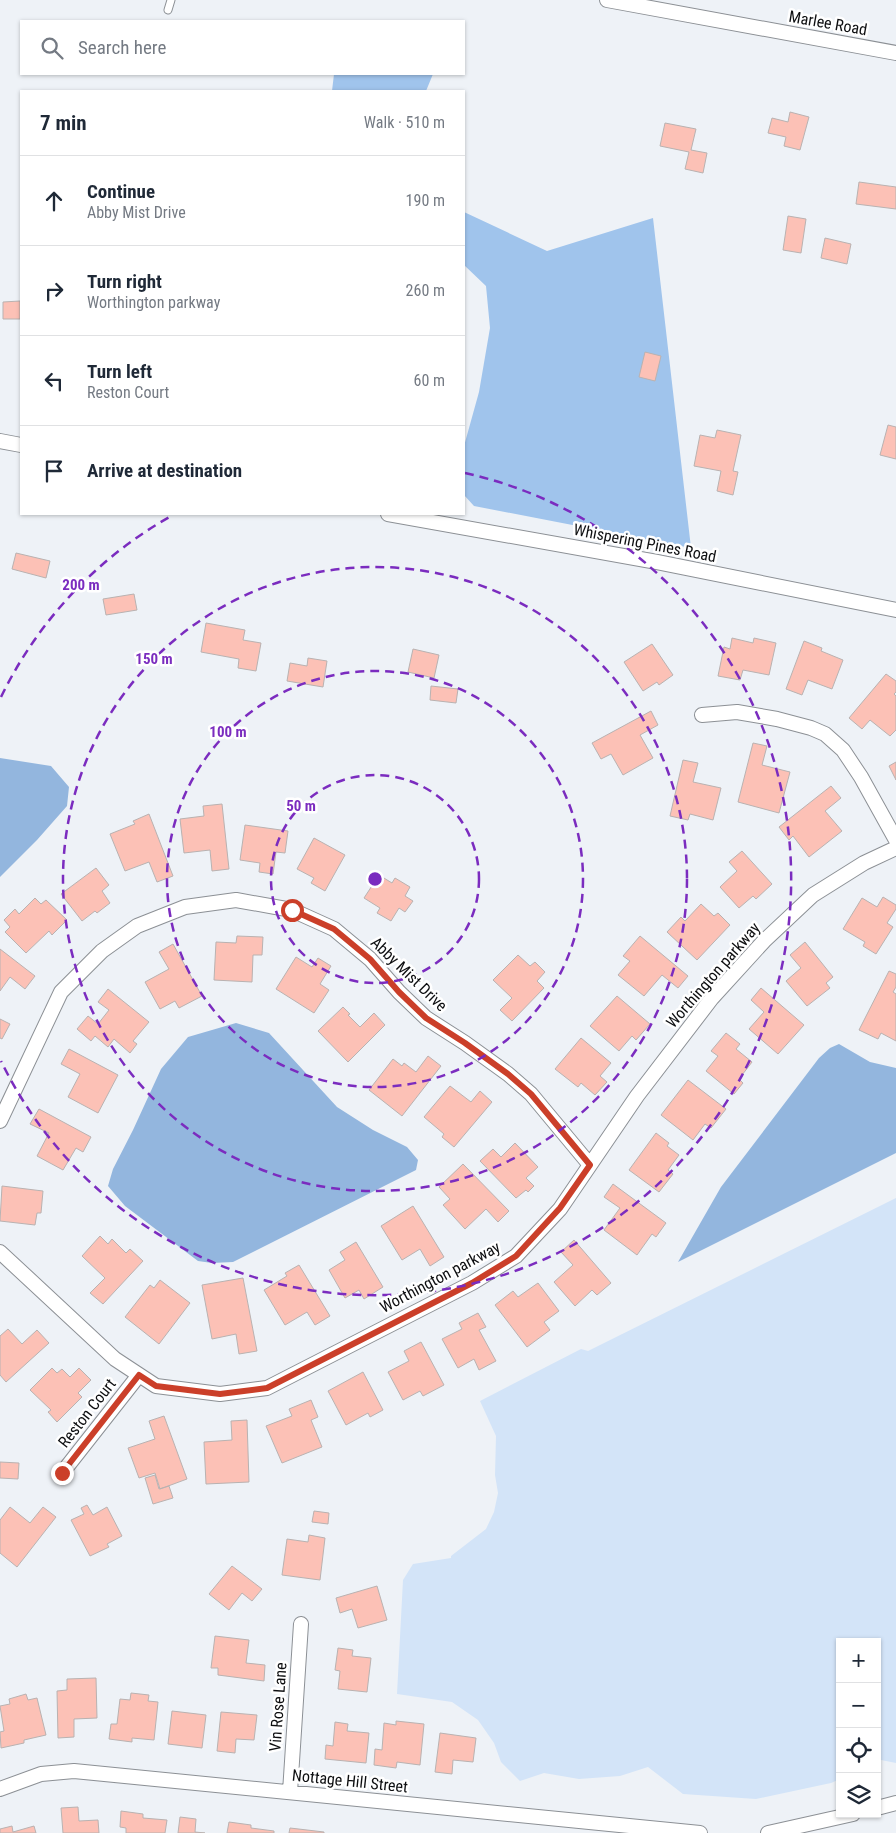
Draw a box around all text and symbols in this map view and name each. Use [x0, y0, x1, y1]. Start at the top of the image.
street label: Marlee Road [787, 7, 869, 39]
search box [20, 20, 465, 75]
icon: search [38, 34, 66, 62]
text: Search here [78, 36, 166, 59]
text: 7 min [40, 111, 87, 135]
text: Walk · 510 m [364, 113, 445, 132]
text: Continue [87, 180, 155, 203]
icon: ahead [40, 187, 68, 215]
text: 190 m [406, 191, 445, 210]
text: Abby Mist Drive [87, 203, 186, 222]
text: Turn right [87, 270, 162, 293]
icon: right [40, 277, 68, 305]
text: 260 m [406, 281, 445, 300]
text: Worthington parkway [87, 293, 220, 312]
text: Turn left [87, 360, 152, 383]
icon: left [40, 367, 68, 395]
text: 60 m [413, 371, 445, 390]
text: Reston Court [87, 383, 169, 402]
icon: arrive [40, 457, 68, 485]
text: Arrive at destination [87, 459, 242, 482]
street label: Whispering Pines Road [572, 520, 718, 566]
text: 200 m [62, 576, 100, 594]
text: 150 m [135, 650, 173, 668]
text: 100 m [209, 723, 247, 741]
text: 50 m [286, 797, 316, 815]
centre of rings [366, 870, 384, 888]
route start [281, 899, 304, 922]
street label: Worthington parkway [662, 918, 764, 1032]
street label: Abby Mist Drive [367, 933, 451, 1015]
street label: Worthington parkway [377, 1237, 504, 1317]
street label: Reston Court [54, 1375, 120, 1451]
route end [51, 1462, 74, 1485]
map controls [836, 1638, 881, 1818]
button: + [836, 1638, 881, 1683]
street label: Vin Rose Lane [265, 1662, 291, 1752]
button: − [836, 1683, 881, 1728]
button: locate [836, 1728, 881, 1773]
street label: Nottage Hill Street [291, 1765, 409, 1797]
button: layers [836, 1773, 881, 1818]

